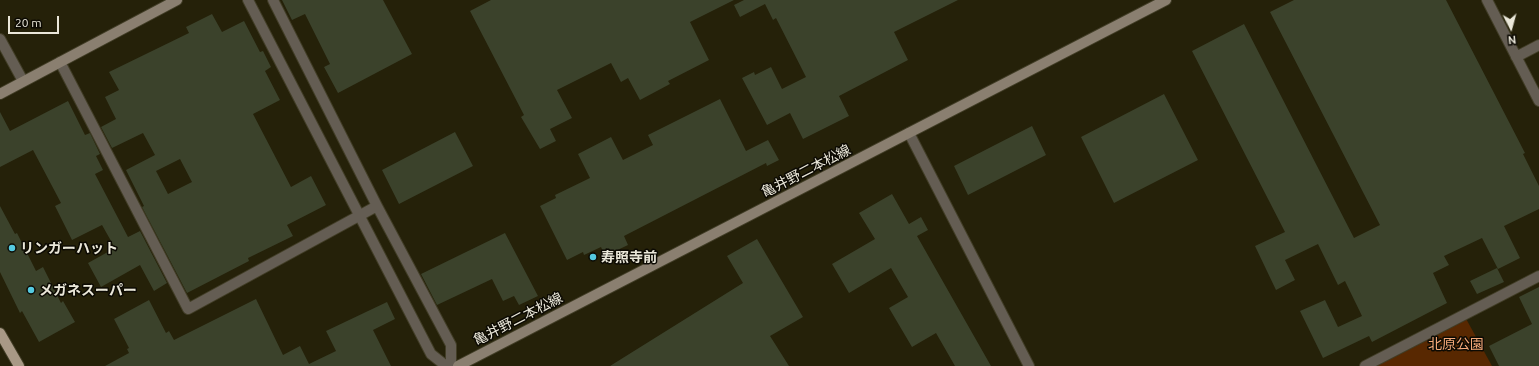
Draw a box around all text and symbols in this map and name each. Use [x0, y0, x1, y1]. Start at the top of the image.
scale bar [10, 8, 61, 34]
north arrow [1491, 8, 1531, 48]
text: 20 m [15, 16, 42, 29]
text: N [1508, 34, 1517, 46]
street label: 亀井野二本松線 [759, 141, 853, 201]
place label: リンガーハット [20, 240, 118, 256]
marker: リンガーハット [7, 243, 17, 253]
place label: 寿照寺前 [601, 249, 657, 265]
marker: 寿照寺前 [588, 252, 598, 262]
place label: メガネスーパー [39, 282, 137, 298]
marker: メガネスーパー [26, 285, 36, 295]
street label: 亀井野二本松線 [471, 289, 565, 349]
park label: 北原公園 [1428, 336, 1484, 352]

